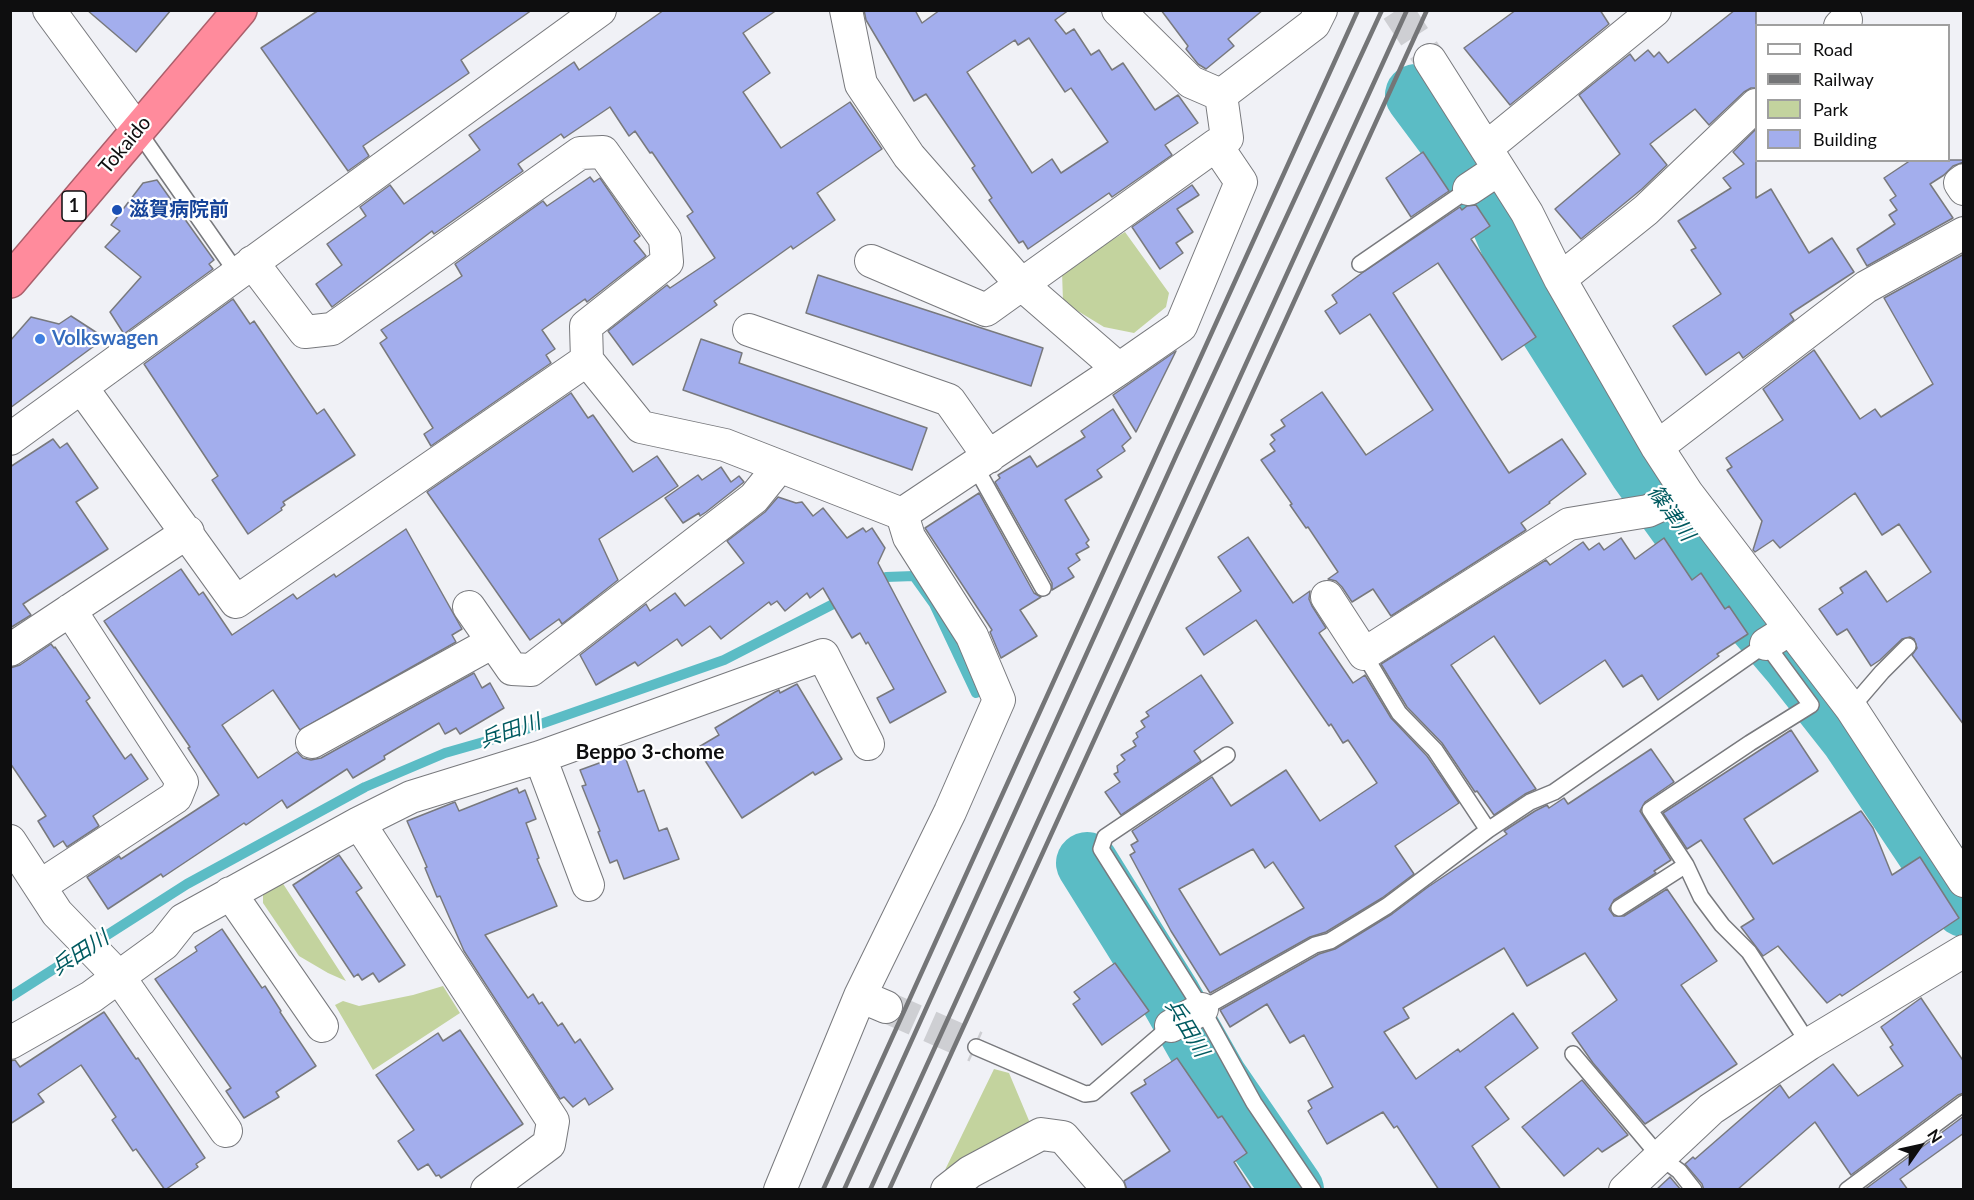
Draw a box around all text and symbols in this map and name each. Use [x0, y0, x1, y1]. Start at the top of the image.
legend [1755, 24, 1950, 162]
text: Road [1813, 38, 1853, 60]
text: Railway [1813, 68, 1874, 90]
text: Park [1813, 98, 1848, 120]
street label: Tokaido [94, 111, 156, 179]
text: Building [1813, 128, 1877, 150]
road number: 1 [62, 191, 86, 221]
place label: 滋賀病院前 [129, 198, 229, 222]
marker: 滋賀病院前 [110, 203, 124, 217]
place label: Volkswagen [52, 327, 159, 351]
marker: Volkswagen [33, 332, 47, 346]
water label: 篠津川 [1642, 480, 1700, 546]
water label: 兵田川 [476, 709, 544, 753]
district label: Beppo 3-chome [576, 739, 724, 765]
water label: 兵田川 [47, 925, 113, 981]
water label: 兵田川 [1160, 995, 1214, 1061]
north arrow [1890, 1116, 1950, 1176]
text: N [1924, 1125, 1947, 1146]

